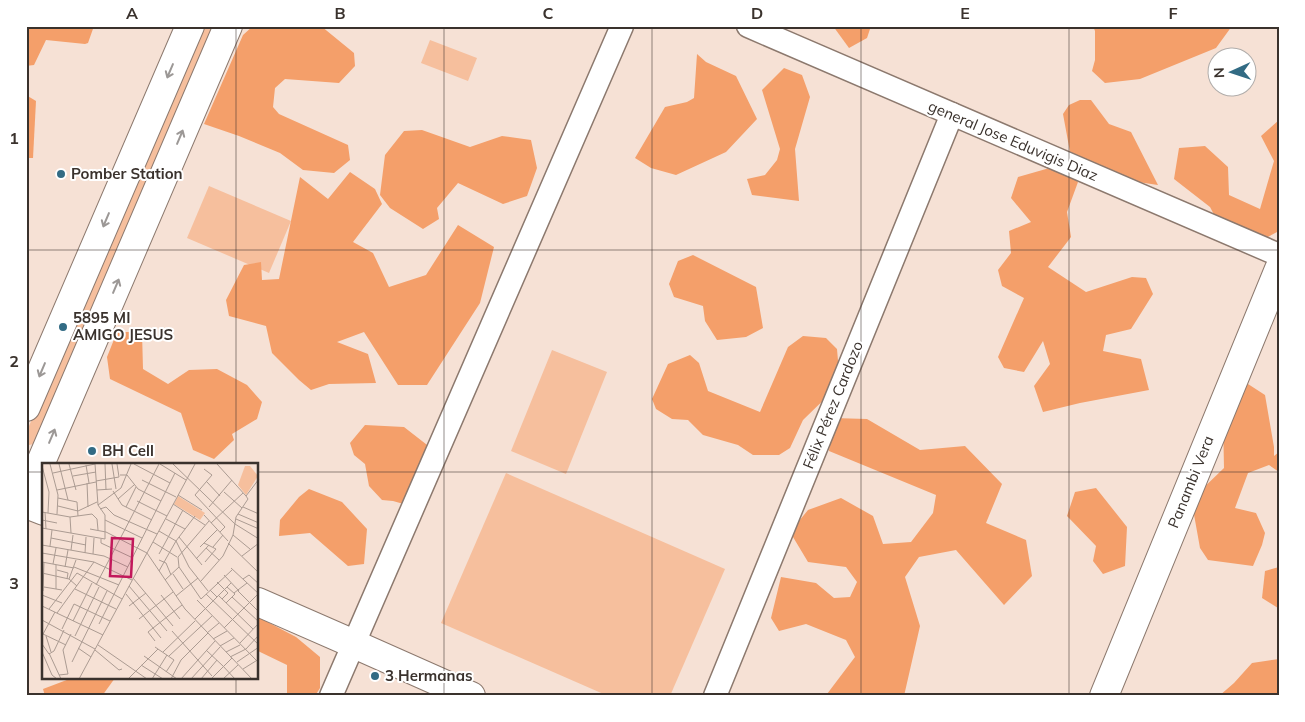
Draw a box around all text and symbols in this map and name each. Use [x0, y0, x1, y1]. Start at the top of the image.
text: A [126, 3, 138, 23]
text: B [334, 3, 346, 23]
text: C [543, 3, 554, 23]
text: D [751, 3, 763, 23]
text: E [960, 3, 970, 23]
text: F [1168, 3, 1178, 23]
north arrow [1208, 48, 1258, 98]
one-way arrow [165, 63, 175, 78]
text: N [1210, 67, 1228, 78]
street label: general Jose Eduvigis Diaz [925, 96, 1101, 185]
text: 1 [9, 128, 19, 148]
one-way arrow [176, 130, 186, 145]
place label: Pomber Station [71, 164, 183, 183]
marker: Pomber Station [55, 168, 67, 180]
one-way arrow [101, 212, 111, 227]
one-way arrow [112, 279, 122, 294]
place label: 5895 MI AMIGO JESUS [73, 308, 174, 344]
marker: 5895 MI AMIGO JESUS [57, 321, 69, 333]
street label: Félix Pérez Cardozo [798, 338, 867, 472]
text: 2 [9, 351, 19, 371]
one-way arrow [37, 362, 47, 377]
one-way arrow [48, 429, 58, 444]
street label: Panambi Vera [1163, 433, 1218, 531]
place label: BH Cell [102, 441, 154, 460]
marker: BH Cell [86, 445, 98, 457]
inset map [42, 463, 259, 680]
text: 3 [9, 573, 19, 593]
place label: 3 Hermanas [385, 666, 472, 685]
marker: 3 Hermanas [369, 670, 381, 682]

